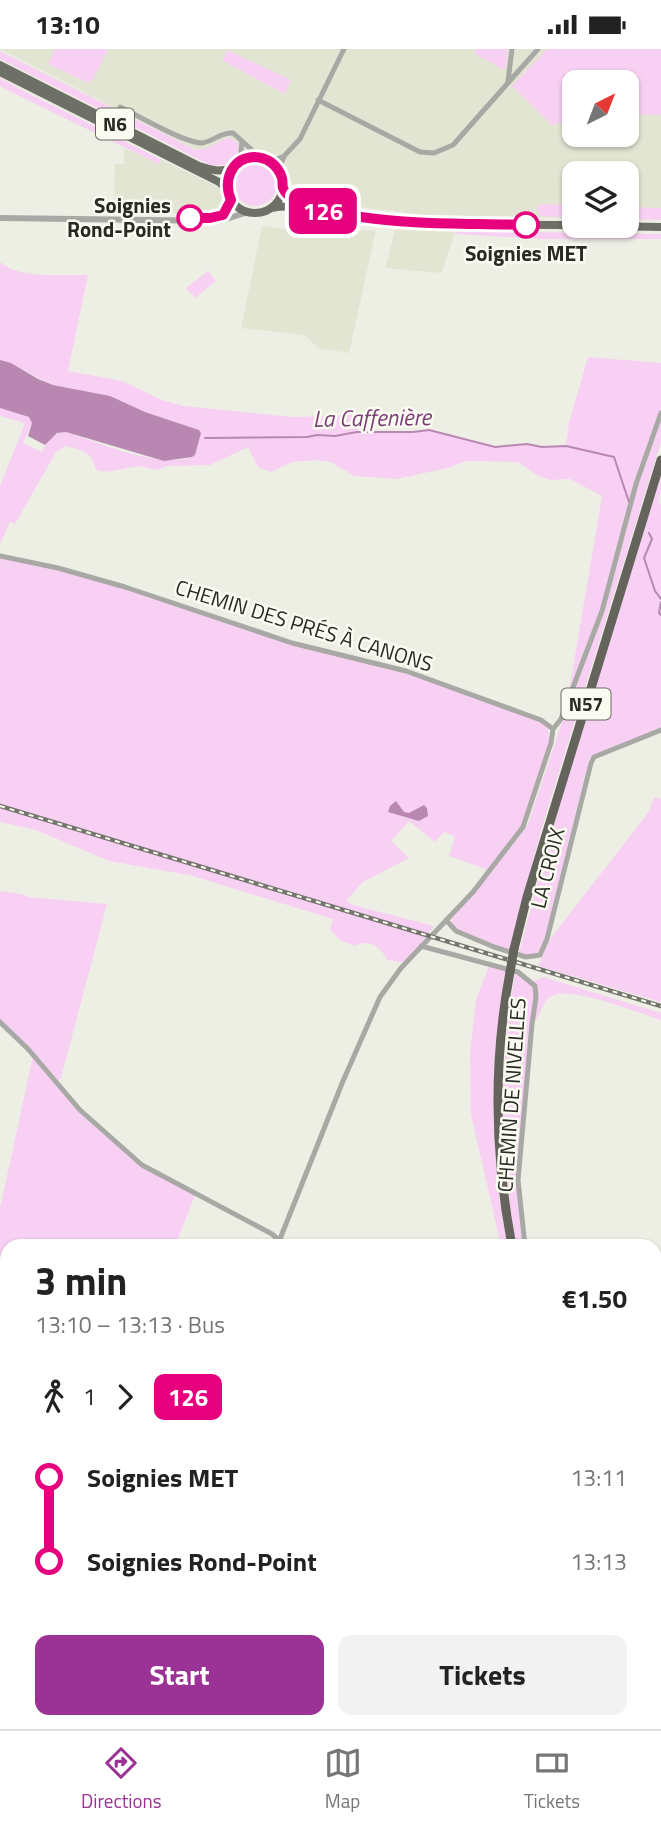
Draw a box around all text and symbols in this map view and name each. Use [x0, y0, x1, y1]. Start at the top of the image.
text: 13:10 [35, 5, 100, 44]
north arrow [562, 70, 639, 147]
map controls [562, 70, 639, 238]
road number: N6 [96, 109, 134, 139]
button: layers [562, 161, 639, 238]
line badge: 126 [283, 188, 363, 234]
place label: Soignies Rond-Point [67, 189, 171, 245]
text: 126 [303, 193, 343, 229]
marker: Soignies Rond-Point [177, 205, 203, 231]
marker: Soignies MET [513, 212, 539, 238]
place label: Soignies MET [465, 237, 587, 269]
water label: La Caffenière [313, 399, 433, 436]
street label: CHEMIN DES PRÉS À CANONS [172, 571, 437, 679]
road number: N57 [562, 689, 610, 719]
street label: LA CROIX [522, 824, 573, 912]
street label: CHEMIN DE NIVELLES [488, 997, 534, 1193]
text: 3 min [35, 1252, 127, 1310]
text: €1.50 [562, 1279, 627, 1318]
text: 13:10 – 13:13 · Bus [35, 1307, 225, 1342]
icon: walk [35, 1378, 73, 1416]
icon: forward [106, 1378, 144, 1416]
text: 1 [83, 1379, 96, 1414]
text: 126 [168, 1379, 208, 1415]
text: Soignies MET [87, 1458, 238, 1497]
text: 13:11 [570, 1460, 627, 1495]
text: Soignies Rond-Point [87, 1542, 317, 1581]
text: 13:13 [570, 1544, 627, 1579]
button: Start [35, 1635, 324, 1715]
button: Tickets [338, 1635, 627, 1715]
tab: Directions [81, 1744, 162, 1815]
tab: Map [324, 1744, 362, 1815]
tab: Tickets [524, 1744, 580, 1815]

